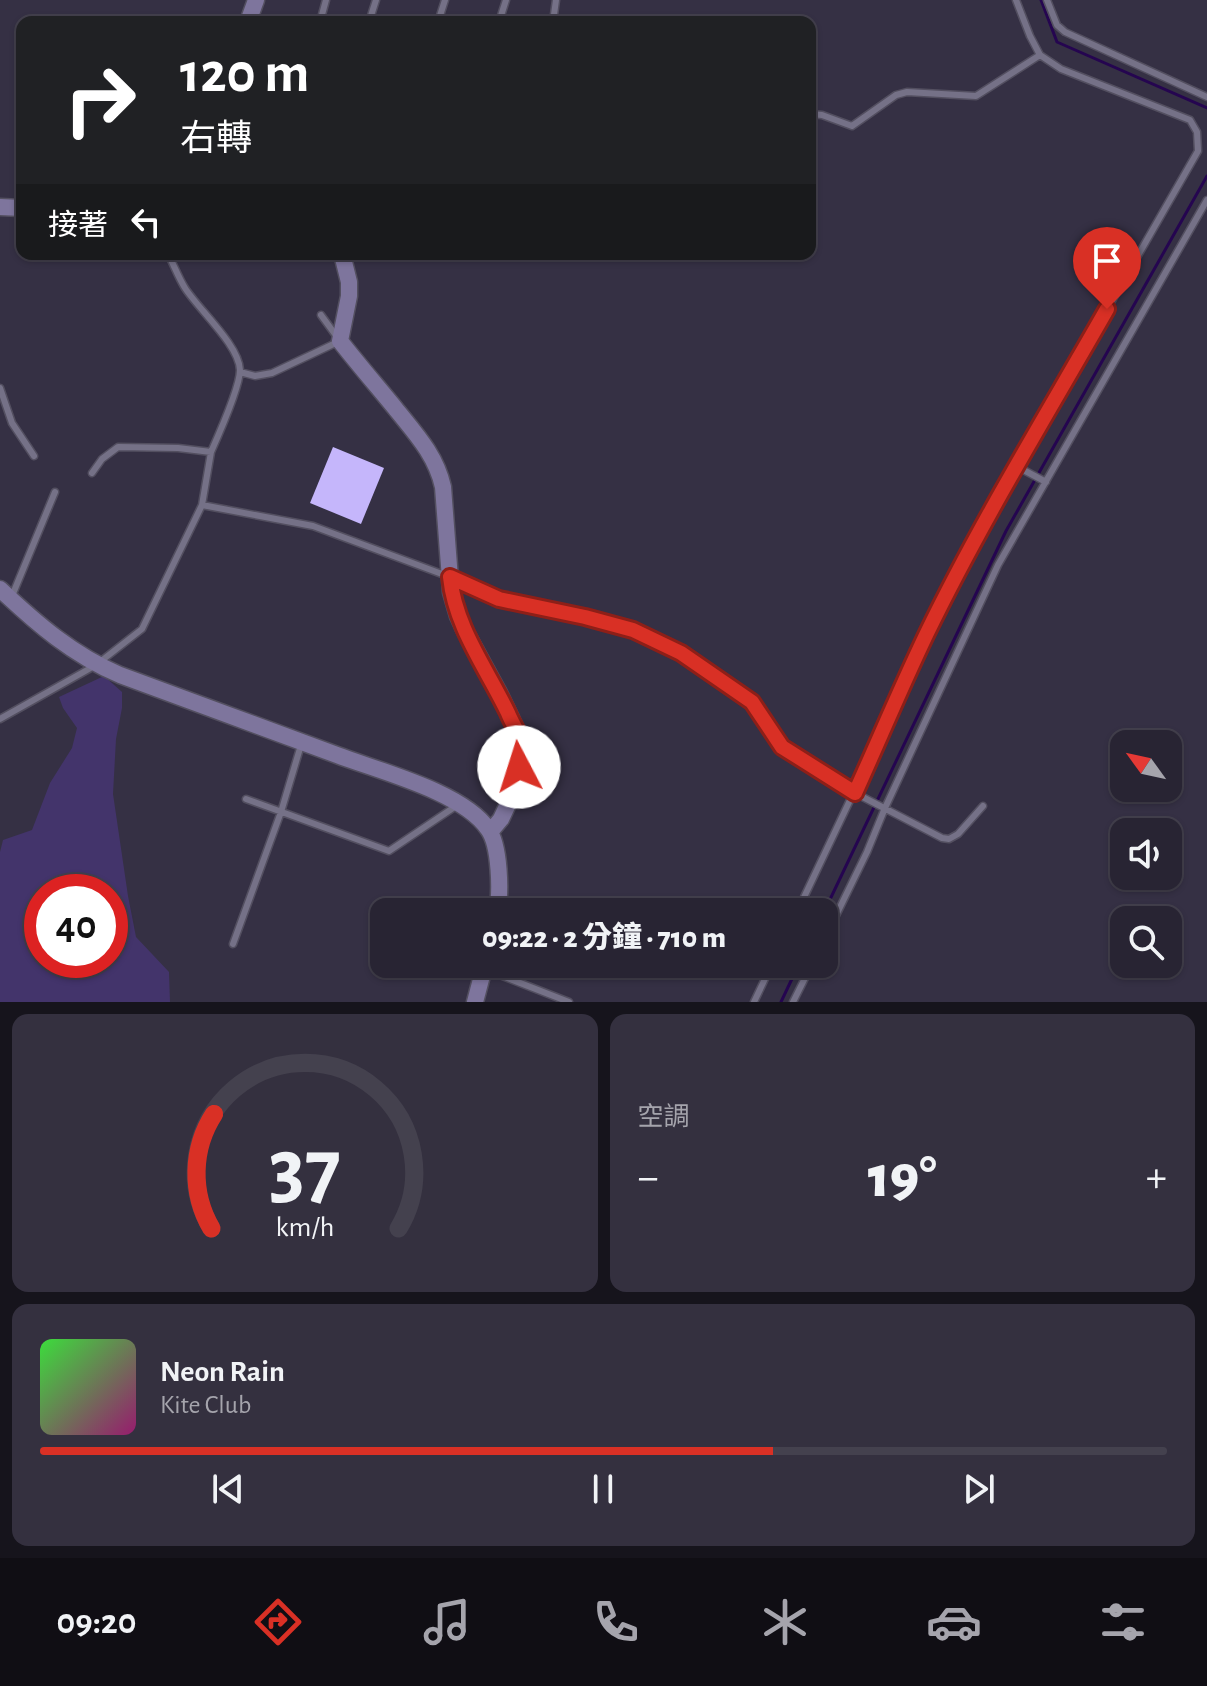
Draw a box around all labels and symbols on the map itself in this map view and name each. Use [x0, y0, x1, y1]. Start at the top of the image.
pin [1073, 227, 1141, 309]
position arrow [477, 725, 561, 809]
north arrow [1110, 730, 1182, 802]
speed limit sign: 40 [24, 874, 128, 978]

